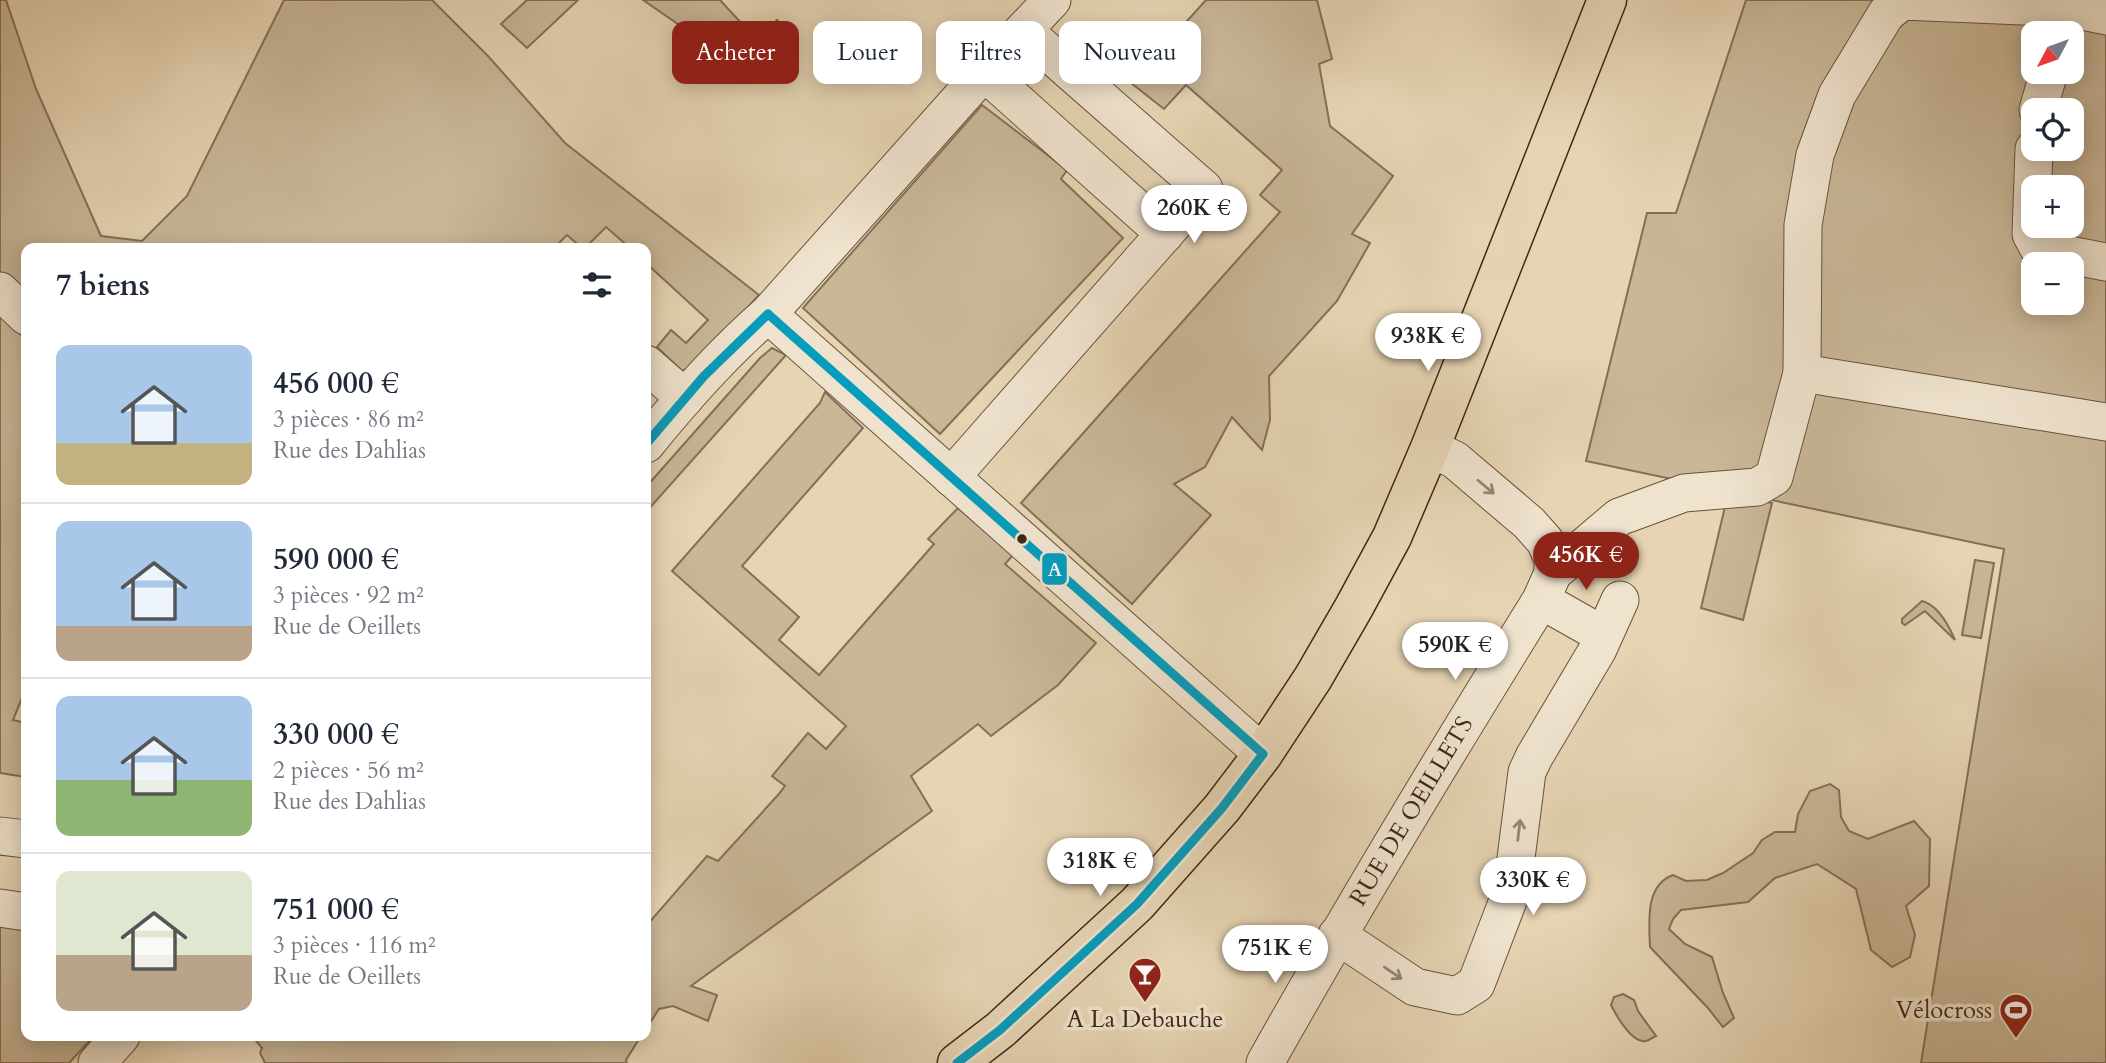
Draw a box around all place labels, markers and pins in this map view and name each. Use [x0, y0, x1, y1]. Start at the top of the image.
pin: 260K € [1137, 186, 1251, 245]
pin: 938K € [1371, 314, 1485, 373]
unlabelled marker [1015, 532, 1029, 546]
pin: 456K € [1529, 532, 1643, 592]
pin: 590K € [1398, 622, 1512, 682]
pin: 318K € [1043, 838, 1157, 898]
pin: 330K € [1476, 858, 1590, 917]
pin: 751K € [1218, 926, 1332, 985]
bar icon: A La Debauche [1126, 955, 1164, 1004]
sports icon: Vélocross [1997, 991, 2035, 1040]
place label: Vélocross [1896, 994, 1992, 1027]
place label: A La Debauche [1067, 1003, 1223, 1036]

